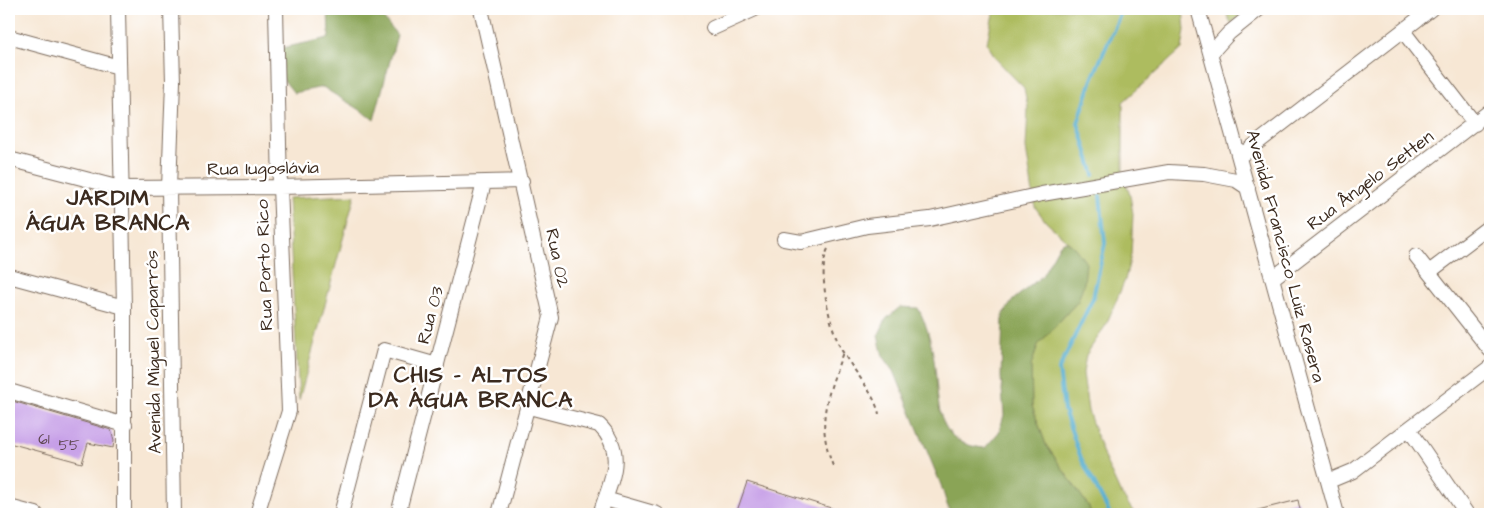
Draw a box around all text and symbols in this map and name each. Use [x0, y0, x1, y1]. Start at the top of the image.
street label: Rua Ângelo Setten [1302, 124, 1439, 237]
street label: Avenida Francisco Luiz Rasera [1240, 127, 1331, 385]
street label: Rua Iugoslávia [207, 155, 319, 183]
district label: JARDIM ÁGUA BRANCA [26, 183, 190, 239]
street label: Rua Porto Rico [250, 199, 279, 331]
street label: Rua 02 [539, 226, 576, 291]
street label: Avenida Miguel Caparrós [139, 250, 169, 454]
street label: Rua 03 [411, 283, 450, 347]
district label: CHIS - ALTOS DA ÁGUA BRANCA [369, 360, 573, 416]
house number: 61 [38, 429, 50, 450]
house number: 55 [58, 435, 80, 456]

